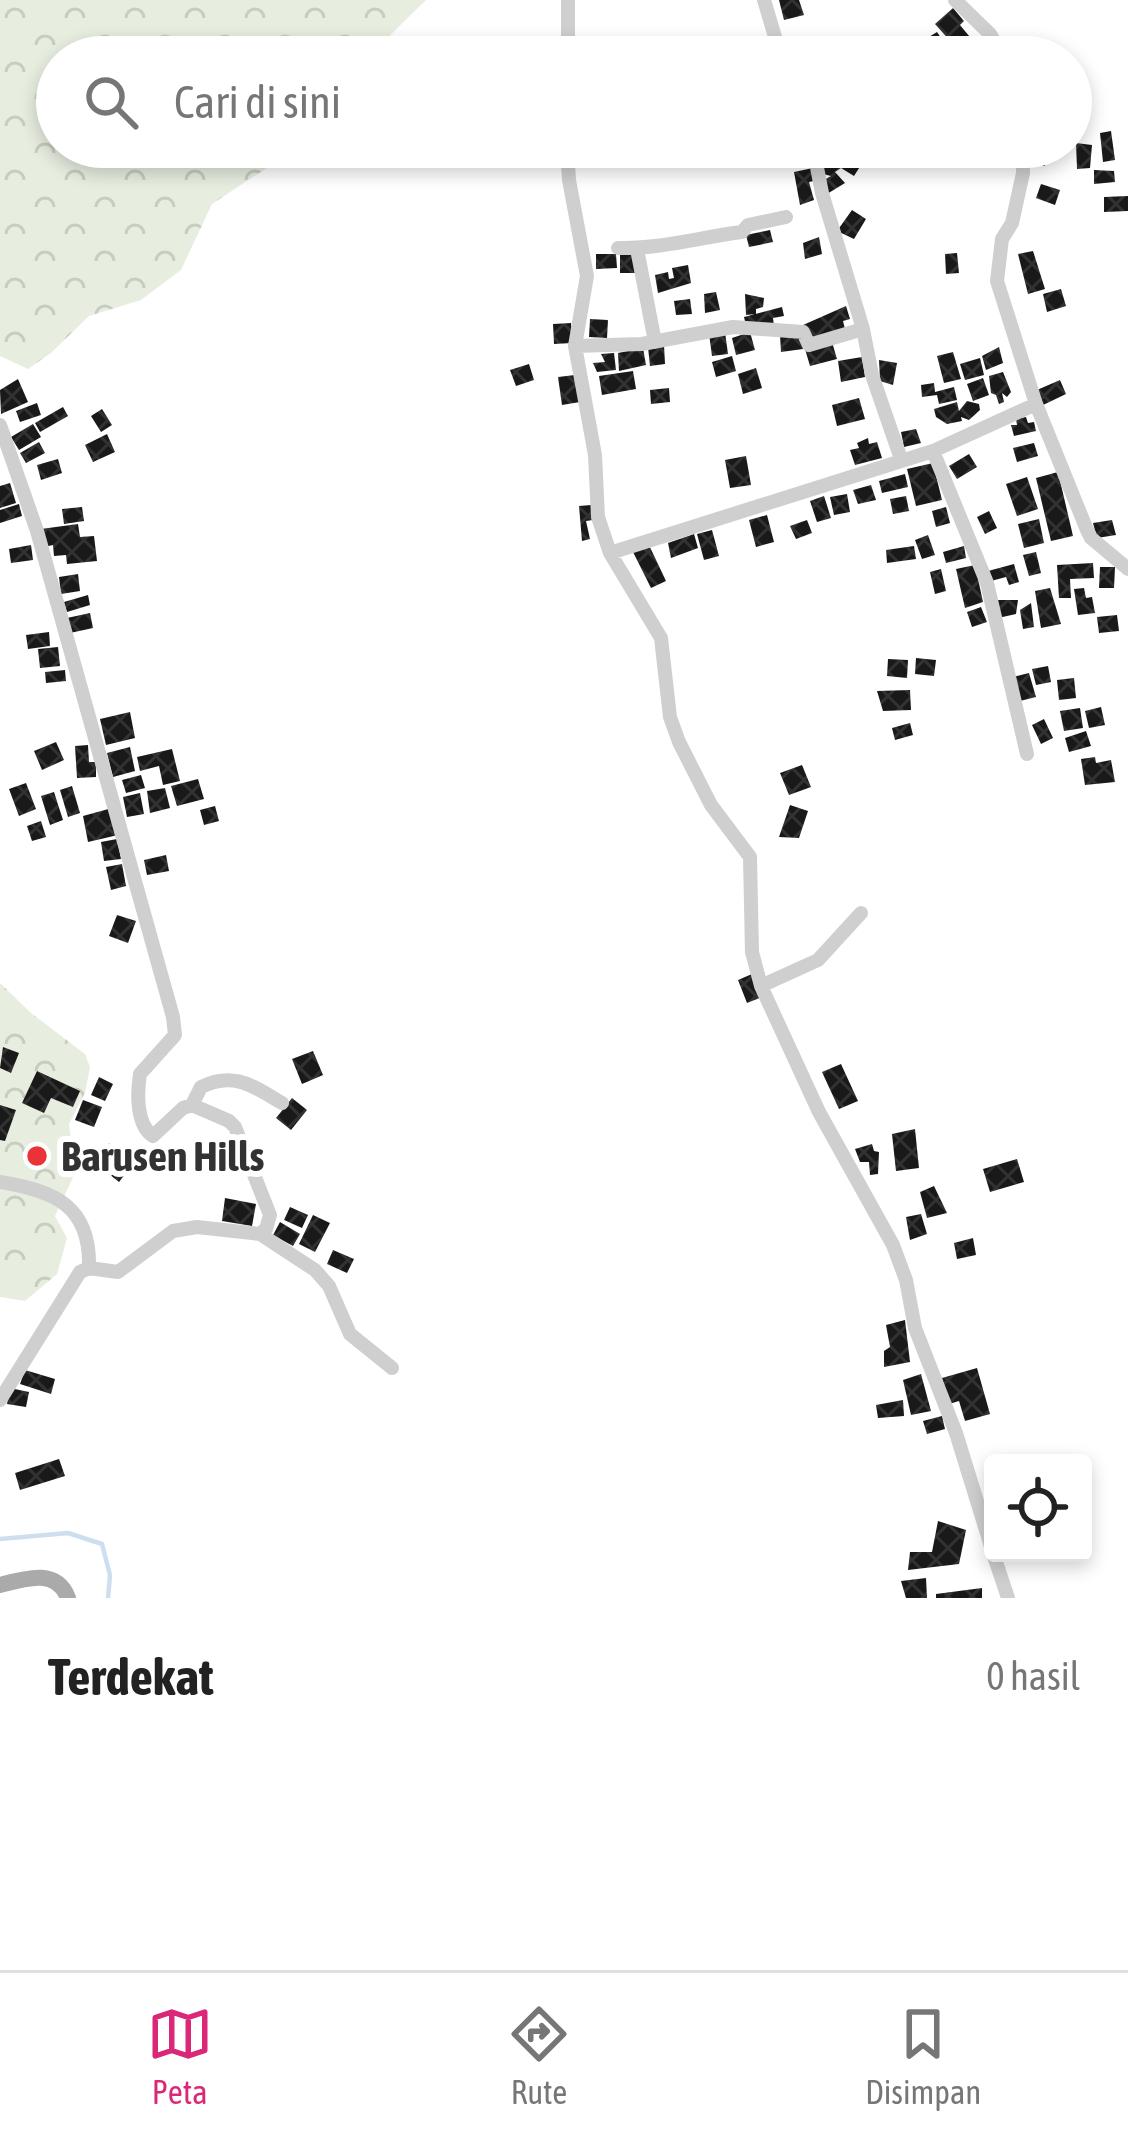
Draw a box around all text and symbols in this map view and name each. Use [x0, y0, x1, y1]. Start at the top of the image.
search box [36, 36, 1092, 168]
icon: search [78, 69, 144, 135]
text: Cari di sini [174, 76, 341, 128]
place label: Barusen Hills [61, 1132, 264, 1180]
marker: Barusen Hills [24, 1143, 50, 1169]
map controls [984, 1454, 1092, 1562]
button: locate [984, 1454, 1092, 1562]
text: Terdekat [48, 1647, 214, 1706]
text: 0 hasil [986, 1654, 1080, 1698]
tab: Peta [147, 2001, 213, 2111]
tab: Rute [506, 2001, 572, 2111]
tab: Disimpan [865, 2001, 981, 2111]

